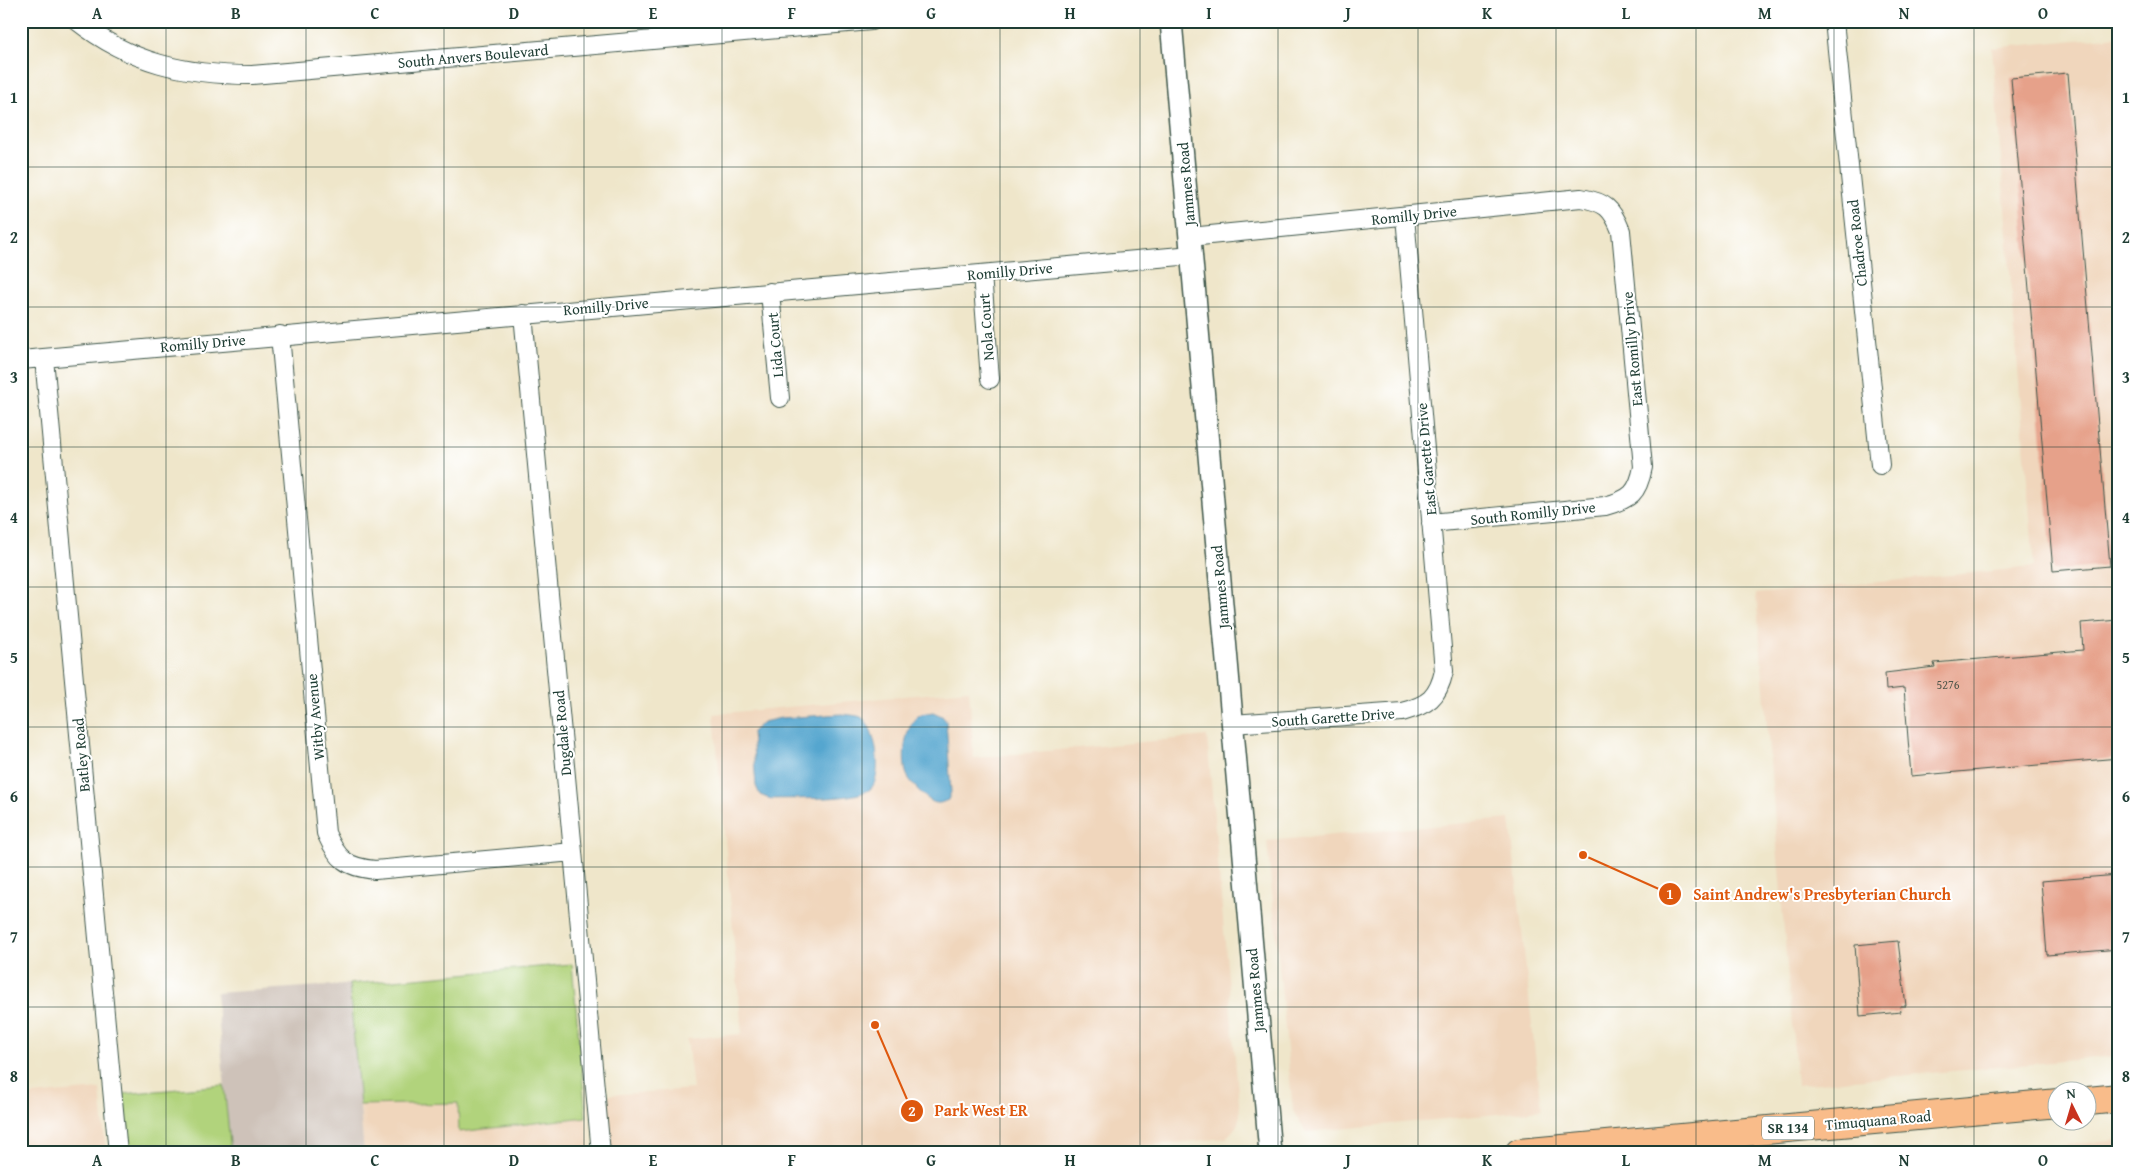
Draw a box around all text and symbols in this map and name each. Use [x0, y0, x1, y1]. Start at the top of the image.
text: A [92, 1, 103, 25]
text: B [231, 1, 241, 25]
text: C [370, 1, 380, 25]
text: D [509, 1, 519, 25]
text: E [649, 1, 658, 25]
text: F [788, 1, 796, 25]
text: G [926, 1, 936, 25]
text: H [1064, 1, 1076, 25]
text: I [1206, 1, 1212, 25]
text: J [1342, 1, 1351, 25]
text: K [1482, 1, 1493, 25]
text: L [1622, 1, 1631, 25]
text: M [1758, 1, 1772, 25]
text: N [1899, 1, 1910, 25]
text: O [2038, 1, 2048, 25]
street label: South Anvers Boulevard [397, 39, 549, 73]
text: 1 [10, 85, 18, 109]
text: 1 [2122, 85, 2130, 109]
street label: Jammes Road [1172, 141, 1200, 229]
street label: Chadroe Road [1842, 199, 1872, 287]
street label: Romilly Drive [1370, 200, 1458, 230]
text: 2 [10, 225, 18, 249]
text: 2 [2122, 225, 2130, 249]
street label: Romilly Drive [966, 257, 1054, 285]
street label: East Romilly Drive [1617, 291, 1647, 407]
street label: Romilly Drive [562, 292, 650, 320]
street label: Nola Court [973, 292, 999, 361]
street label: Lida Court [762, 311, 788, 378]
street label: Romilly Drive [159, 329, 247, 357]
text: 3 [10, 365, 18, 389]
text: 3 [2122, 365, 2130, 389]
street label: East Garette Drive [1411, 402, 1441, 516]
street label: South Romilly Drive [1469, 496, 1597, 530]
text: 4 [10, 505, 18, 529]
text: 4 [2122, 505, 2130, 529]
street label: Jammes Road [1206, 544, 1234, 632]
text: 5 [10, 645, 18, 669]
text: 5 [2122, 645, 2130, 669]
street label: Witby Avenue [301, 673, 329, 761]
house number: 5276 [1936, 676, 1960, 693]
street label: Dugdale Road [548, 689, 576, 777]
street label: South Garette Drive [1271, 702, 1395, 732]
street label: Batley Road [67, 717, 95, 793]
text: 6 [10, 784, 18, 808]
text: 6 [2122, 784, 2130, 808]
callout: Saint Andrew's Presbyterian Church [1658, 879, 1960, 910]
text: Saint Andrew's Presbyterian Church [1693, 882, 1951, 906]
text: 1 [1666, 883, 1674, 904]
text: 7 [10, 924, 18, 948]
text: 7 [2122, 924, 2130, 948]
street label: Jammes Road [1241, 947, 1269, 1035]
text: 8 [10, 1064, 18, 1088]
text: 8 [2122, 1064, 2130, 1088]
north arrow [2048, 1082, 2098, 1132]
text: N [2065, 1083, 2077, 1103]
callout: Park West ER [900, 1095, 1038, 1126]
text: Park West ER [934, 1098, 1028, 1122]
text: 2 [908, 1100, 916, 1121]
street label: Timuquana Road [1824, 1105, 1932, 1135]
road number: SR 134 [1762, 1116, 1814, 1140]
text: A [92, 1148, 103, 1172]
text: B [231, 1148, 241, 1172]
text: C [370, 1148, 380, 1172]
text: D [509, 1148, 519, 1172]
text: E [649, 1148, 658, 1172]
text: F [788, 1148, 796, 1172]
text: G [926, 1148, 936, 1172]
text: H [1064, 1148, 1076, 1172]
text: I [1206, 1148, 1212, 1172]
text: J [1342, 1148, 1351, 1172]
text: K [1482, 1148, 1493, 1172]
text: L [1622, 1148, 1631, 1172]
text: M [1758, 1148, 1772, 1172]
text: N [1899, 1148, 1910, 1172]
text: O [2038, 1148, 2048, 1172]

